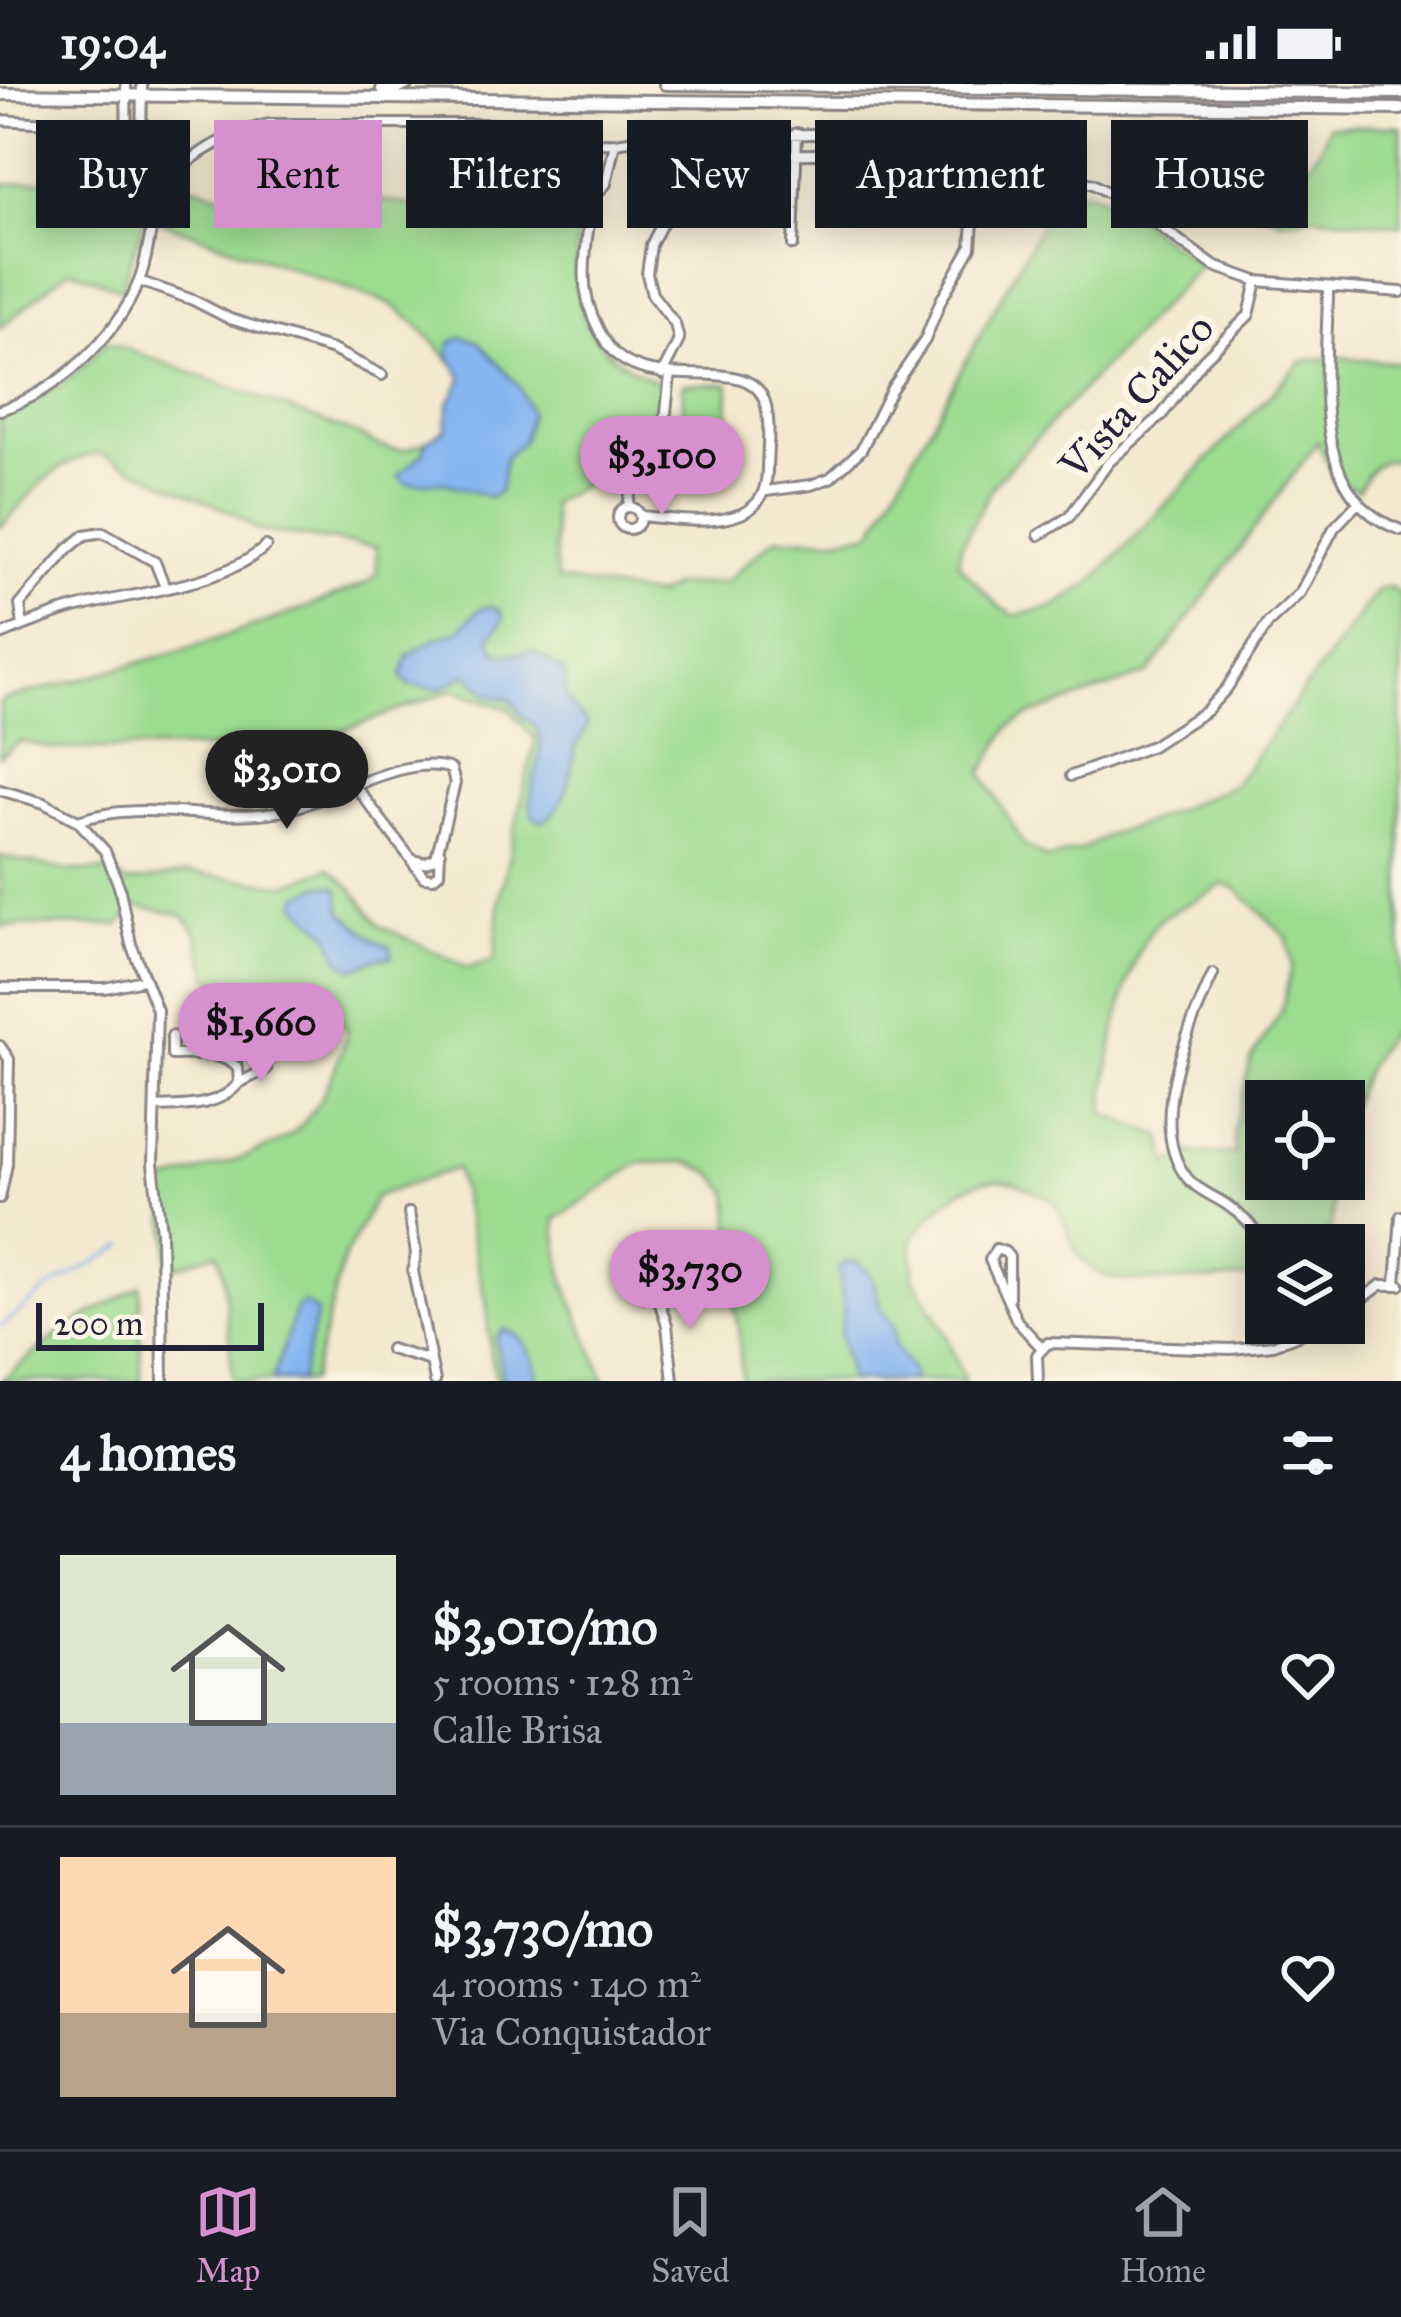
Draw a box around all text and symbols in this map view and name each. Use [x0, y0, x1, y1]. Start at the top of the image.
text: 19:04 [60, 15, 164, 70]
chip: Buy [36, 120, 190, 228]
chip: Rent [214, 120, 382, 228]
chip: Filters [406, 120, 603, 228]
chip: New [627, 120, 791, 228]
chip: Apartment [815, 120, 1087, 228]
chip: House [1111, 120, 1308, 228]
street label: Vista Calico [1048, 303, 1225, 491]
pin: $3,100 [564, 416, 760, 518]
text: $3,100 [607, 431, 717, 479]
pin: $3,010 [189, 730, 385, 832]
text: $3,010 [232, 745, 342, 793]
pin: $1,660 [163, 983, 359, 1085]
text: $1,660 [205, 998, 317, 1046]
map controls [1245, 1080, 1365, 1344]
button: locate [1245, 1080, 1365, 1200]
button: layers [1245, 1224, 1365, 1344]
pin: $3,730 [592, 1230, 788, 1332]
text: $3,730 [637, 1245, 743, 1293]
scale bar [36, 1297, 264, 1350]
text: 200 m [54, 1304, 144, 1344]
icon: filters [1275, 1420, 1341, 1486]
text: 4 homes [60, 1422, 236, 1484]
text: $3,010/mo [432, 1596, 658, 1658]
icon: home [156, 1603, 300, 1747]
icon: heart [1275, 1642, 1341, 1708]
text: 5 rooms · 128 m² [432, 1658, 693, 1706]
text: Calle Brisa [432, 1706, 602, 1754]
text: $3,730/mo [432, 1898, 653, 1960]
icon: home [156, 1905, 300, 2049]
icon: heart [1275, 1944, 1341, 2010]
text: 4 rooms · 140 m² [432, 1960, 701, 2008]
text: Via Conquistador [432, 2008, 711, 2056]
tab: Map [195, 2179, 261, 2291]
tab: Saved [651, 2179, 730, 2291]
tab: Home [1120, 2179, 1206, 2291]

